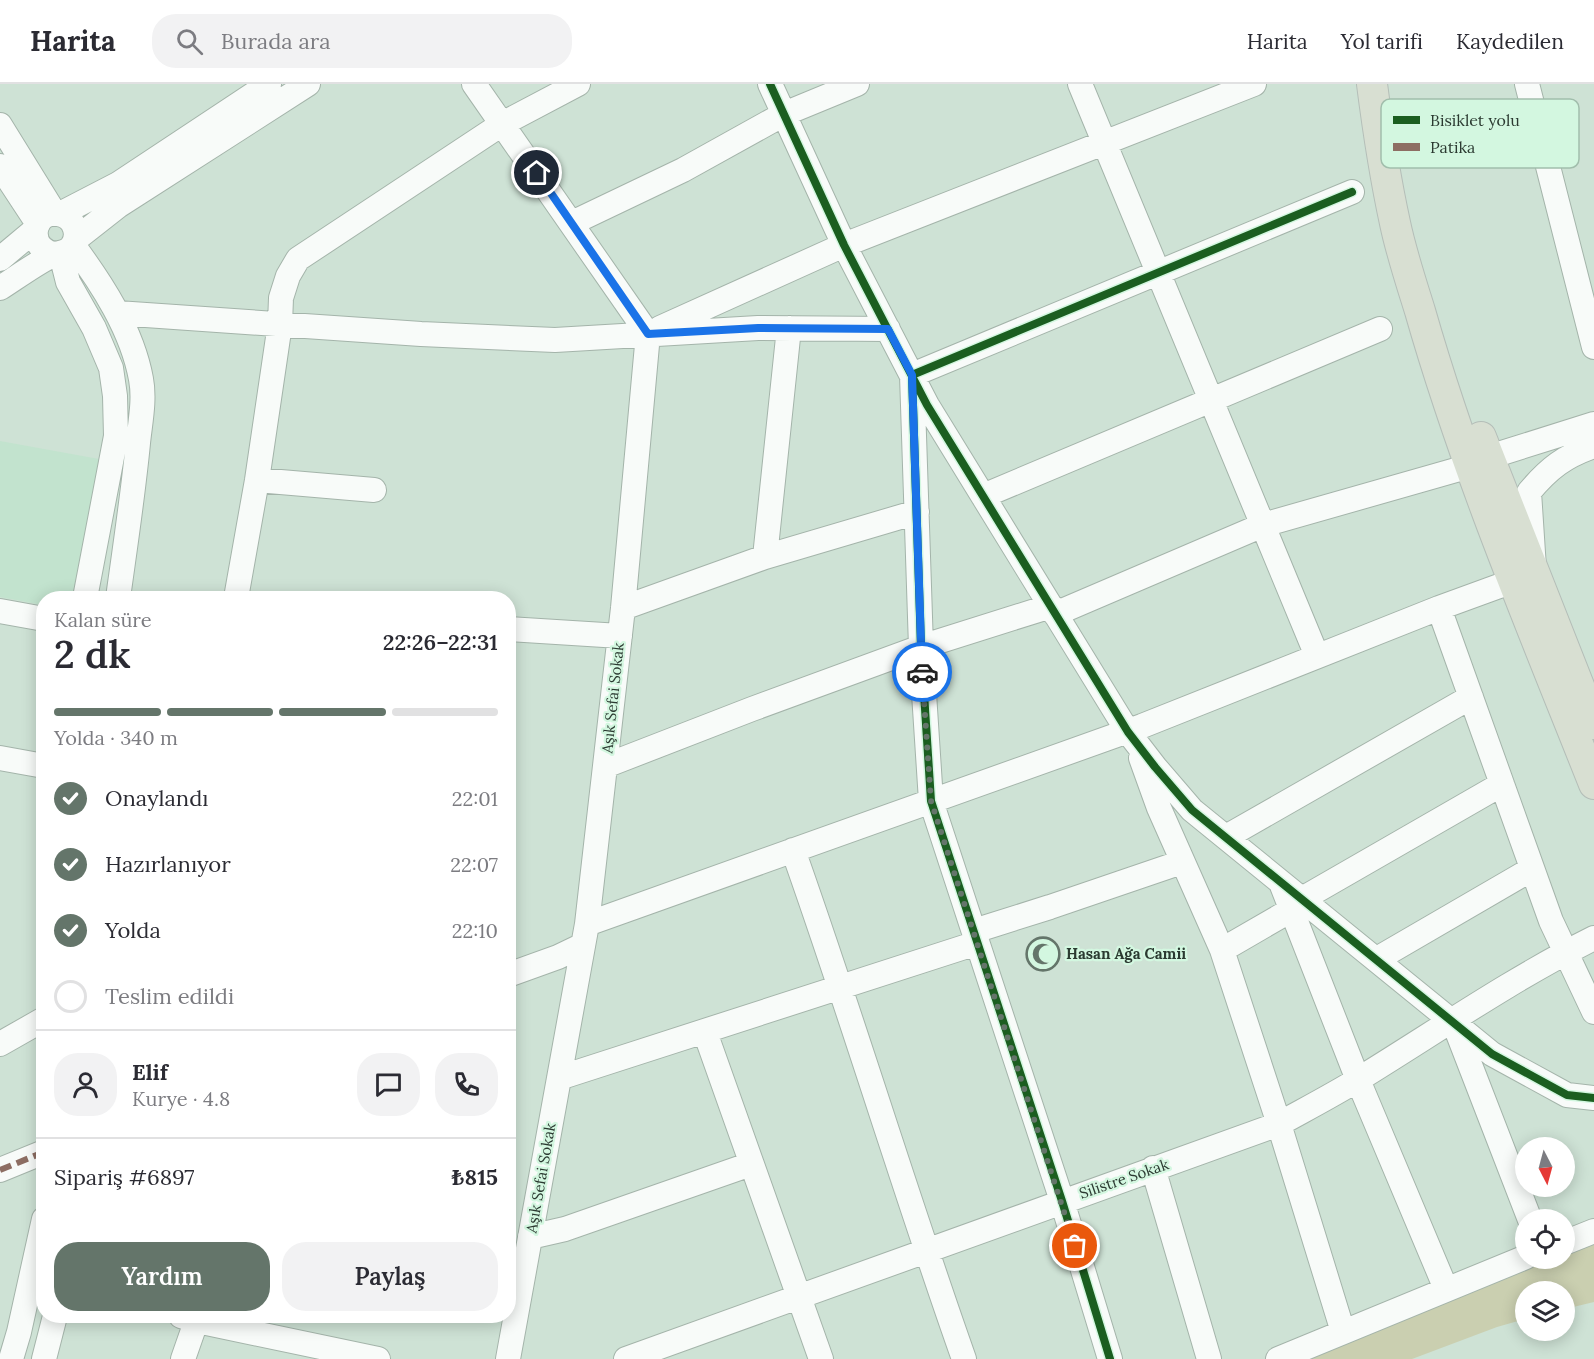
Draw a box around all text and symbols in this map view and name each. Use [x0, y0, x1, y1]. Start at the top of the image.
search box [152, 14, 572, 68]
text: Harita [30, 23, 116, 59]
icon: search [173, 25, 206, 58]
text: Burada ara [221, 27, 331, 55]
text: Harita [1247, 28, 1308, 55]
text: Yol tarifi [1341, 28, 1423, 55]
text: Kaydedilen [1456, 28, 1564, 55]
legend [1381, 99, 1579, 168]
text: Bisiklet yolu [1430, 110, 1520, 130]
text: Patika [1430, 137, 1475, 157]
pin [511, 147, 562, 198]
icon: home [520, 156, 553, 189]
text: Kalan süre [54, 607, 152, 632]
text: 22:26–22:31 [383, 628, 498, 656]
text: 2 dk [54, 629, 131, 679]
street label: Aşık Sefai Sokak [597, 642, 628, 755]
courier [892, 642, 952, 702]
icon: car [906, 656, 939, 689]
text: Yolda · 340 m [54, 725, 178, 750]
icon: check [54, 782, 87, 815]
text: Onaylandı [105, 784, 209, 812]
text: 22:01 [452, 786, 498, 811]
icon: check [54, 848, 87, 881]
text: Hazırlanıyor [105, 850, 231, 878]
text: 22:07 [450, 852, 498, 877]
icon: check [54, 914, 87, 947]
text: Yolda [105, 916, 161, 944]
text: 22:10 [452, 918, 498, 943]
mosque icon: Hasan Ağa Camii [1025, 936, 1061, 972]
place label: Hasan Ağa Camii [1066, 944, 1186, 963]
text: Teslim edildi [105, 982, 234, 1010]
button: person [54, 1053, 117, 1116]
button: chat [357, 1053, 420, 1116]
button: phone [435, 1053, 498, 1116]
text: Elif [132, 1058, 168, 1086]
text: Kurye · 4.8 [132, 1086, 230, 1111]
street label: Aşık Sefai Sokak [521, 1121, 560, 1235]
north arrow [1515, 1137, 1575, 1197]
map controls [1515, 1137, 1575, 1341]
street label: Silistre Sokak [1077, 1154, 1171, 1203]
text: Sipariş #6897 [54, 1163, 194, 1191]
text: ₺815 [452, 1163, 498, 1191]
button: locate [1515, 1209, 1575, 1269]
pin [1049, 1220, 1100, 1271]
icon: bag [1058, 1229, 1091, 1262]
button: Yardım [54, 1242, 270, 1311]
button: Paylaş [282, 1242, 498, 1311]
button: layers [1515, 1281, 1575, 1341]

